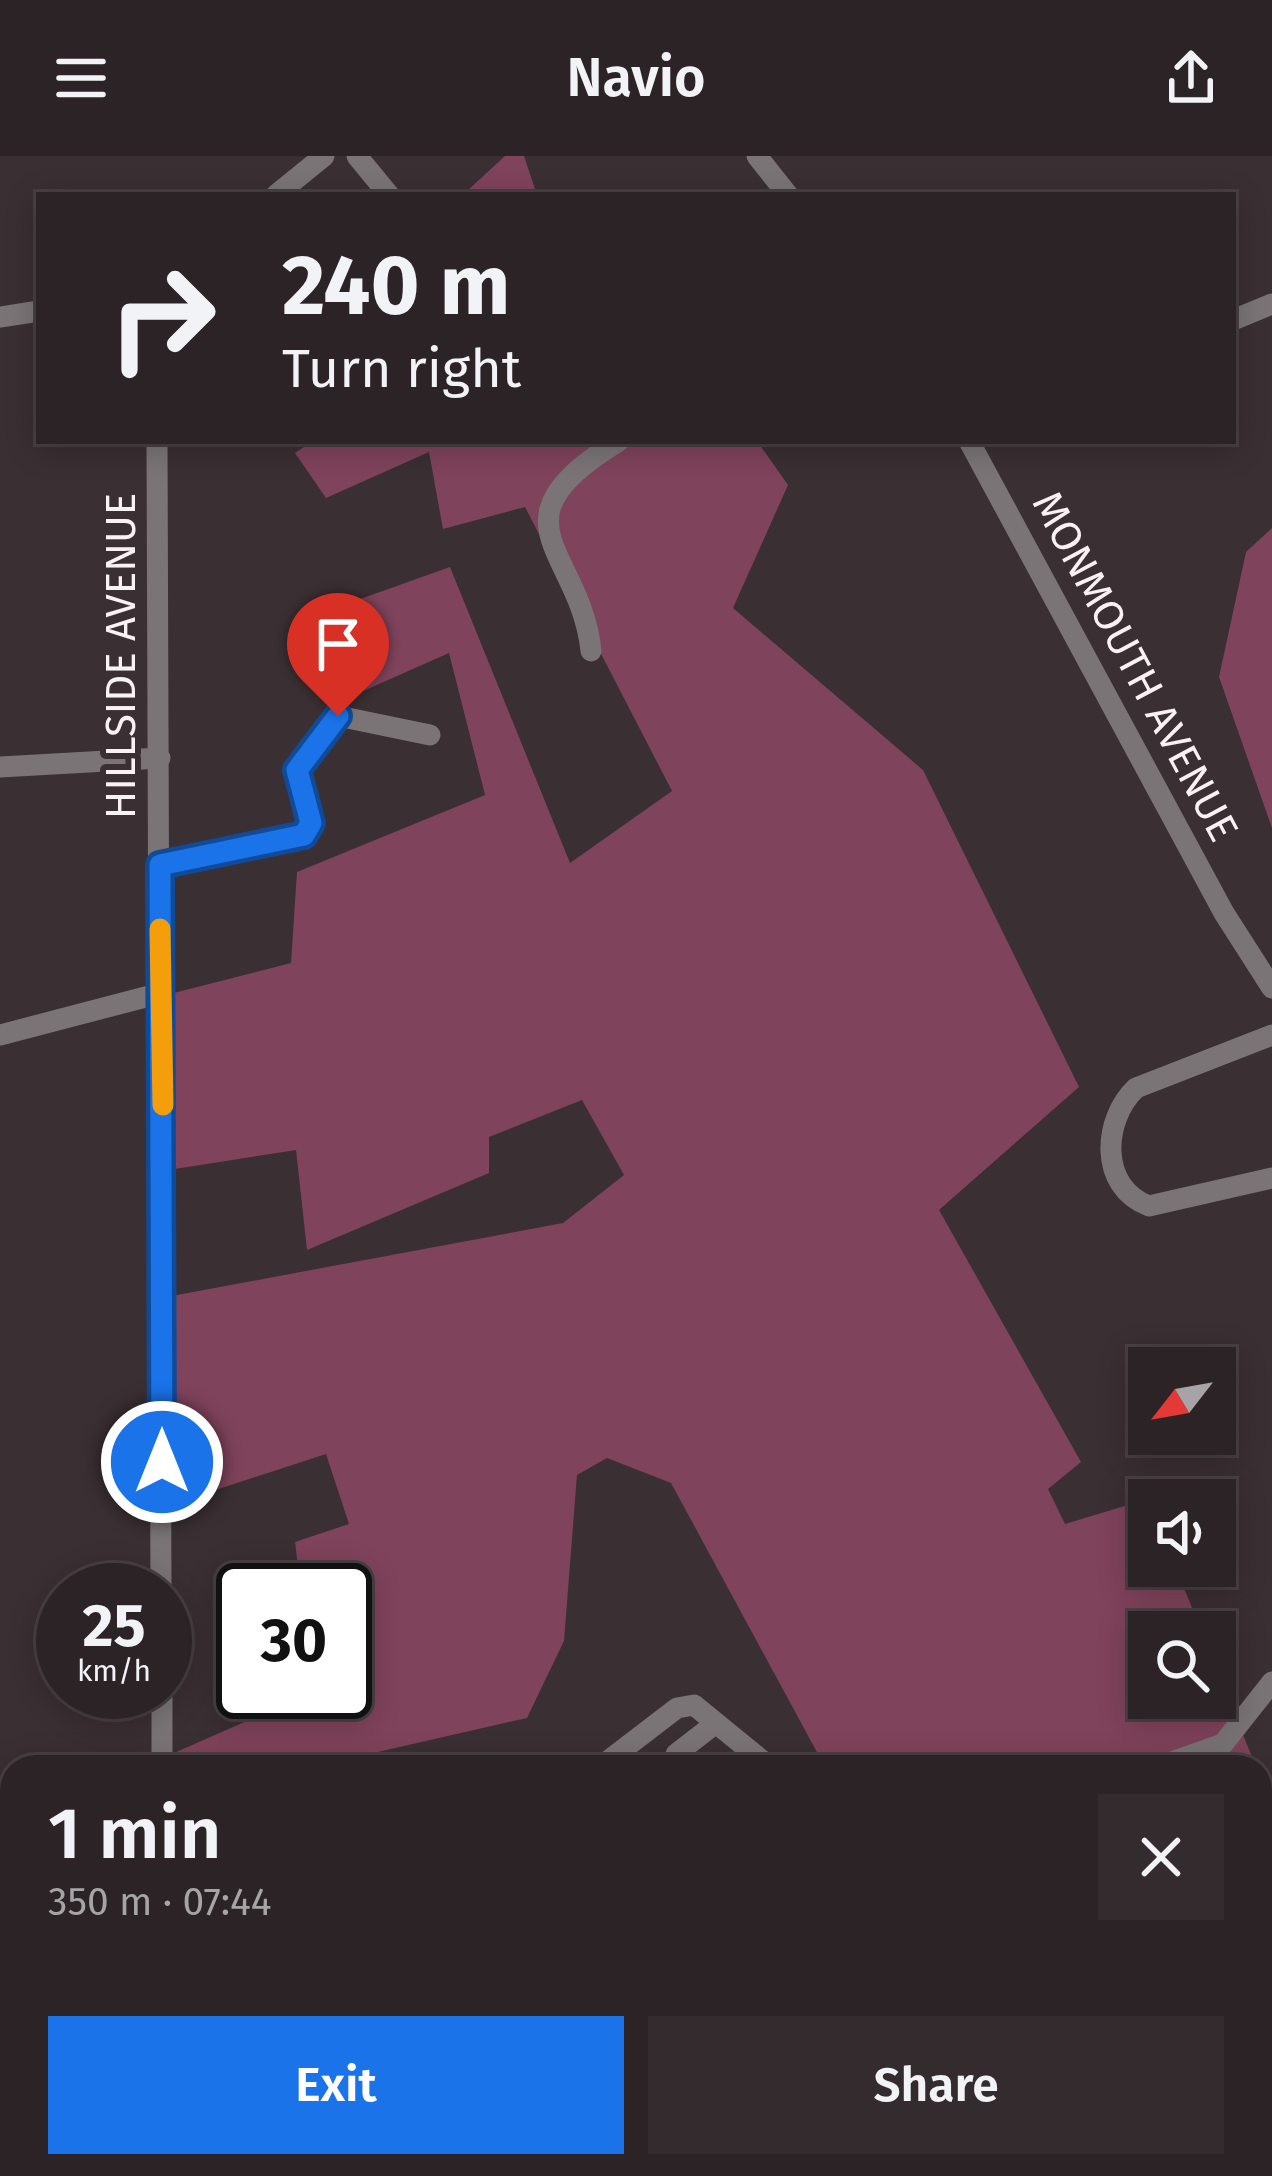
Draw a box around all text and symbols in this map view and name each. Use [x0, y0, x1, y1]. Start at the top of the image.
icon: menu [48, 45, 114, 111]
icon: share [1158, 45, 1224, 111]
text: Navio [567, 46, 706, 110]
text: 240 m [282, 235, 510, 336]
icon: right [84, 240, 240, 396]
text: Turn right [282, 337, 521, 401]
street label: MONMOUTH AVENUE [1022, 483, 1248, 850]
street label: HILLSIDE AVENUE [96, 493, 146, 819]
pin [287, 593, 389, 716]
icon: arrive [305, 611, 371, 677]
north arrow [1128, 1347, 1236, 1455]
map controls [1128, 1347, 1236, 1719]
position arrow [99, 1399, 225, 1525]
button: sound [1128, 1479, 1236, 1587]
speed limit sign: 30 [216, 1563, 372, 1719]
text: 25 [82, 1590, 146, 1662]
button: search [1128, 1611, 1236, 1719]
text: km/h [77, 1653, 151, 1689]
text: 1 min [48, 1791, 221, 1877]
button: close [1098, 1794, 1224, 1920]
text: 350 m · 07:44 [48, 1879, 272, 1925]
button: Exit [48, 2016, 624, 2154]
button: Share [648, 2016, 1224, 2154]

